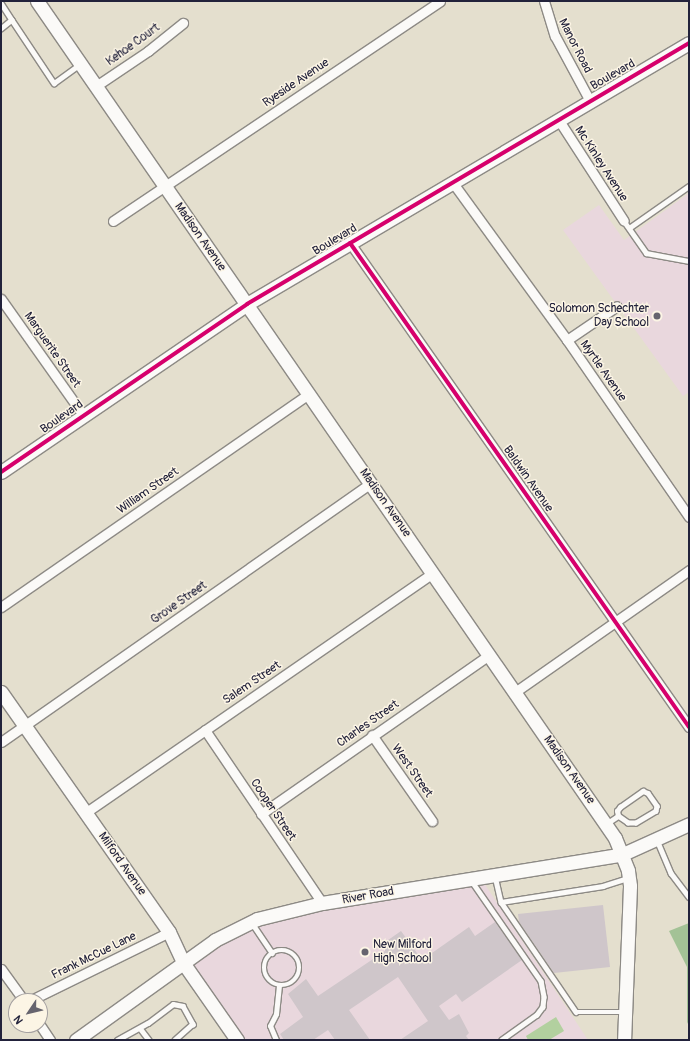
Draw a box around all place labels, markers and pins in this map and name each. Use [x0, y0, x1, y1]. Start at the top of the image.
place label: Solomon Schechter Day School [549, 302, 649, 330]
marker: Solomon Schechter Day School [652, 311, 662, 321]
place label: New Milford High School [373, 938, 432, 966]
marker: New Milford High School [360, 947, 370, 957]

